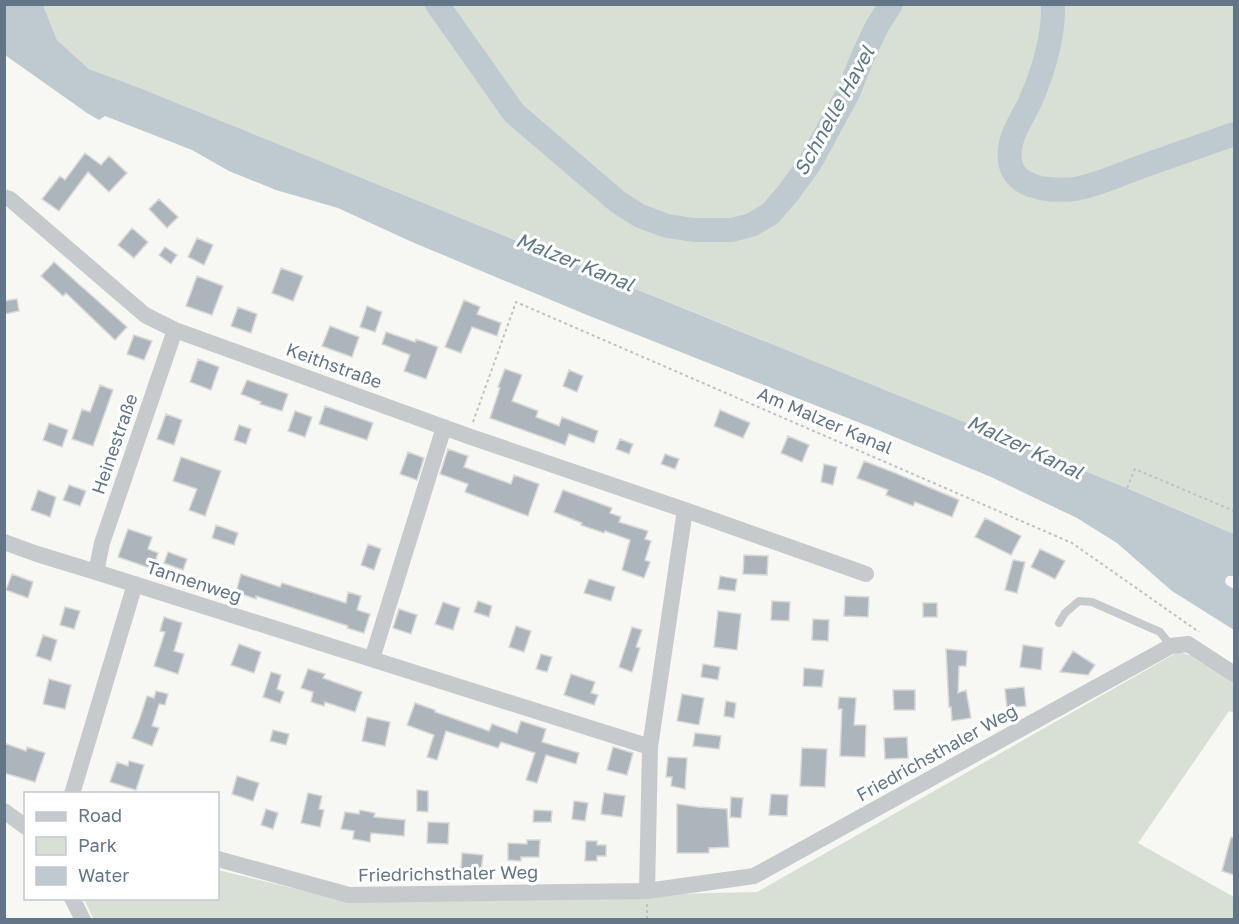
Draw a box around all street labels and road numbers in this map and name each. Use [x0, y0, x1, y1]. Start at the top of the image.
street label: Keithstraße [283, 338, 385, 393]
street label: Am Malzer Kanal [755, 382, 896, 459]
street label: Heinestraße [87, 390, 142, 497]
street label: Tannenweg [144, 555, 245, 607]
street label: Friedrichsthaler Weg [852, 699, 1021, 805]
street label: Friedrichsthaler Weg [358, 860, 538, 886]

